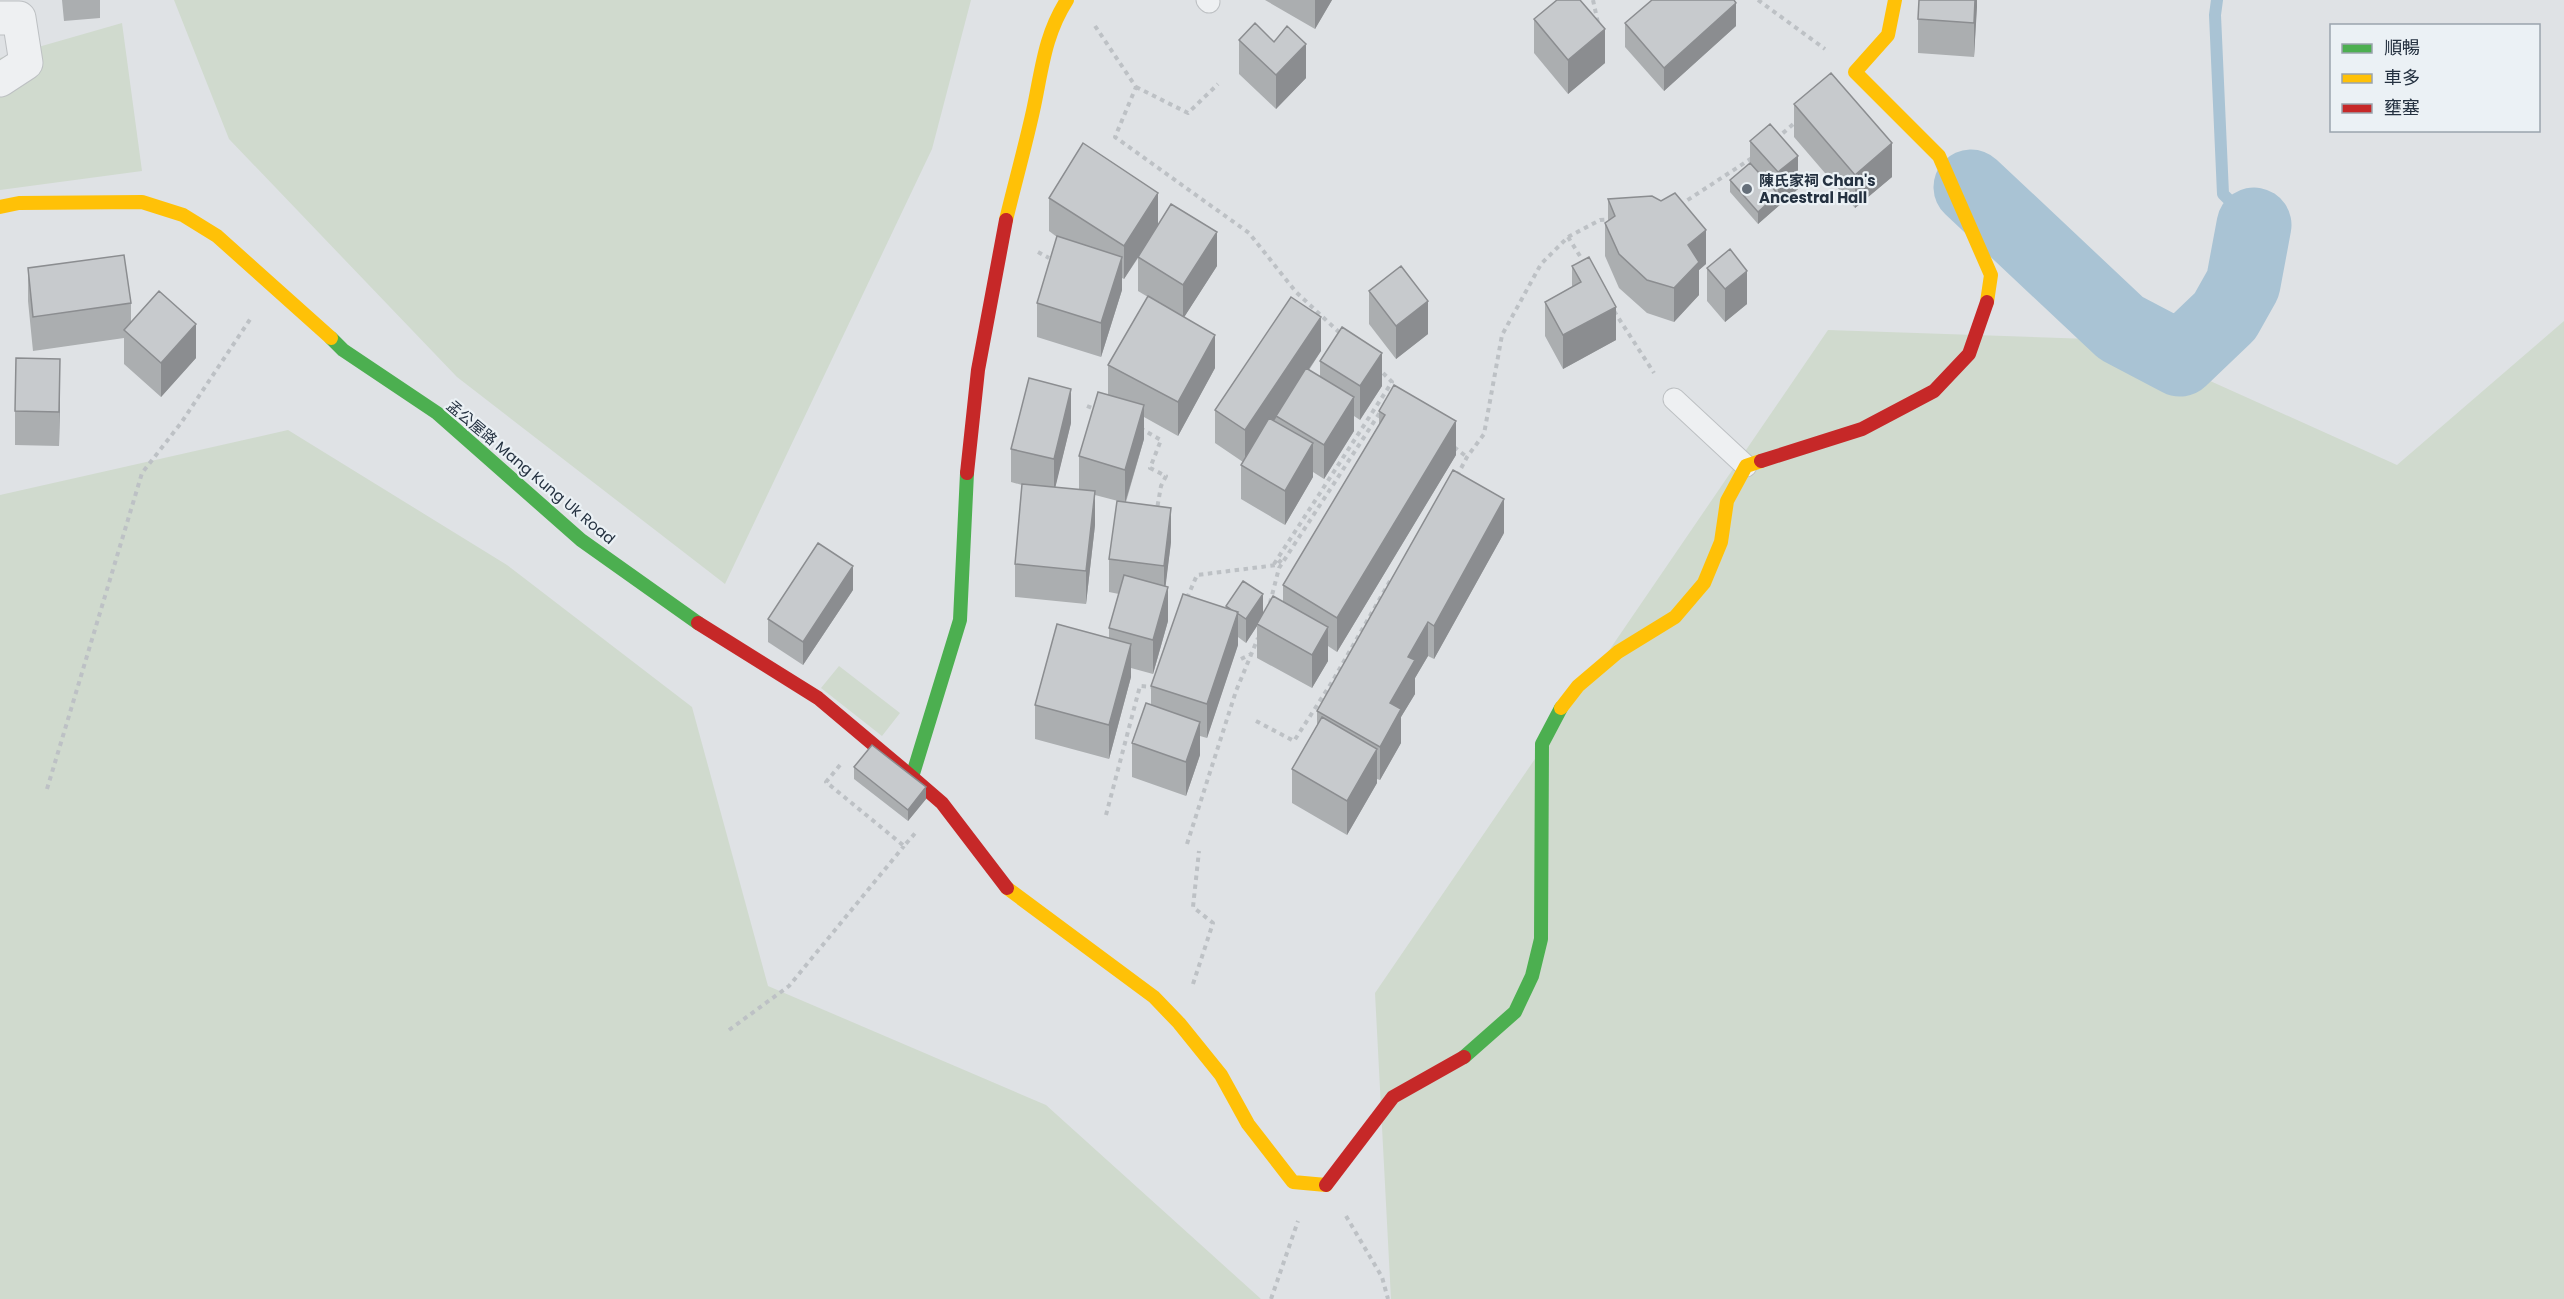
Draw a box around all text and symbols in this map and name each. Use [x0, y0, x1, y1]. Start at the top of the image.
legend [2330, 24, 2540, 132]
text: 順暢 [2384, 35, 2420, 60]
text: 車多 [2384, 65, 2420, 90]
text: 壅塞 [2384, 95, 2420, 120]
place label: 陳氏家祠 Chan's Ancestral Hall [1759, 170, 1876, 208]
marker: 陳氏家祠 Chan's Ancestral Hall [1740, 182, 1754, 196]
street label: 孟公屋路 Mang Kung Uk Road [442, 395, 620, 549]

